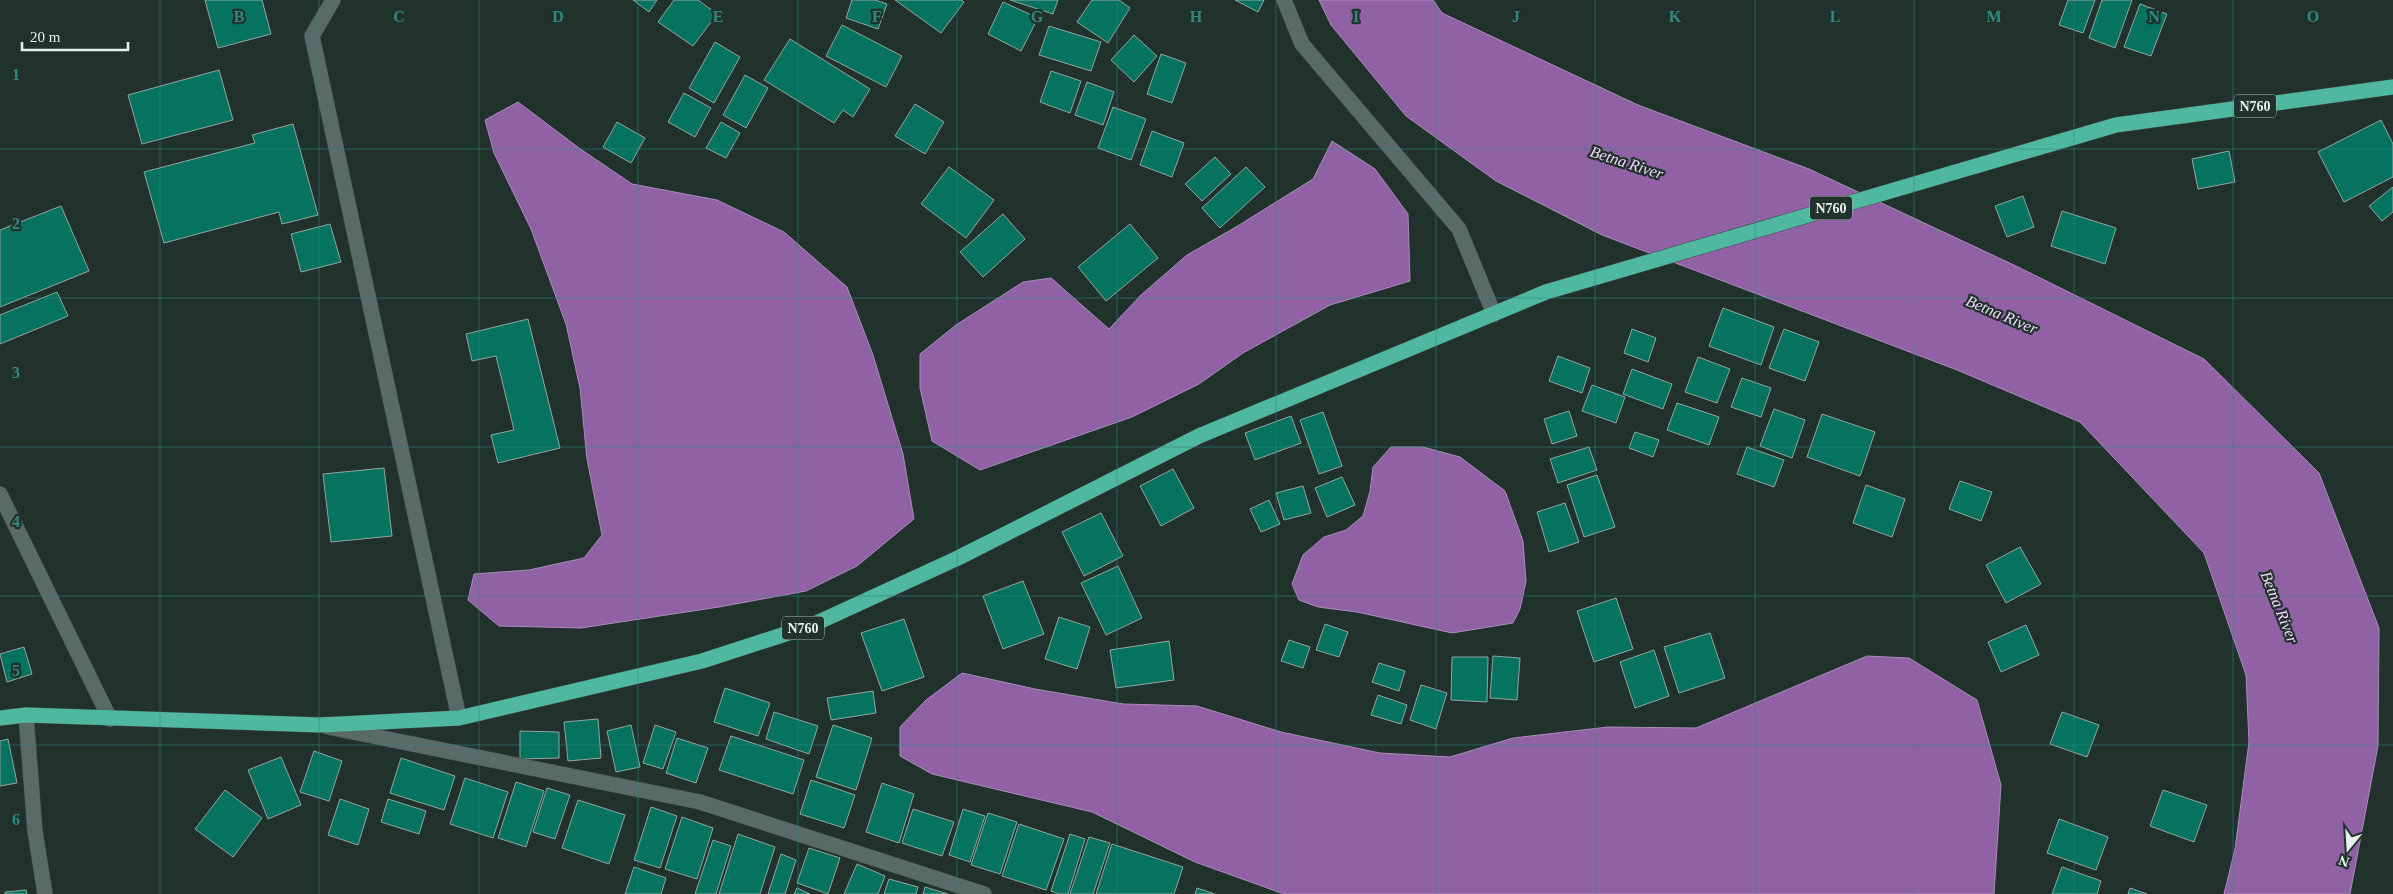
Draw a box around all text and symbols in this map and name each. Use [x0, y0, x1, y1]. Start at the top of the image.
text: B [234, 8, 245, 25]
text: C [393, 8, 405, 25]
text: D [552, 8, 564, 25]
text: E [713, 8, 723, 25]
text: F [872, 8, 882, 25]
text: G [1031, 8, 1044, 25]
text: H [1190, 8, 1203, 25]
text: I [1353, 8, 1359, 25]
text: J [1512, 8, 1520, 25]
text: K [1669, 8, 1682, 25]
text: L [1830, 8, 1840, 25]
text: M [1986, 8, 2002, 25]
text: N [2148, 8, 2160, 25]
text: O [2307, 8, 2319, 25]
scale bar [22, 20, 129, 52]
text: 20 m [30, 29, 61, 45]
text: 1 [12, 66, 20, 83]
road number: N760 [2234, 94, 2276, 118]
water label: Betna River [1588, 143, 1666, 183]
road number: N760 [1810, 197, 1852, 220]
text: 2 [12, 215, 20, 232]
water label: Betna River [1964, 292, 2041, 337]
text: 3 [12, 364, 20, 381]
text: 4 [12, 513, 20, 530]
water label: Betna River [2257, 569, 2302, 646]
road number: N760 [782, 616, 824, 640]
text: 5 [12, 662, 20, 679]
text: 6 [12, 811, 20, 828]
north arrow [2323, 824, 2373, 874]
text: N [2337, 852, 2351, 870]

